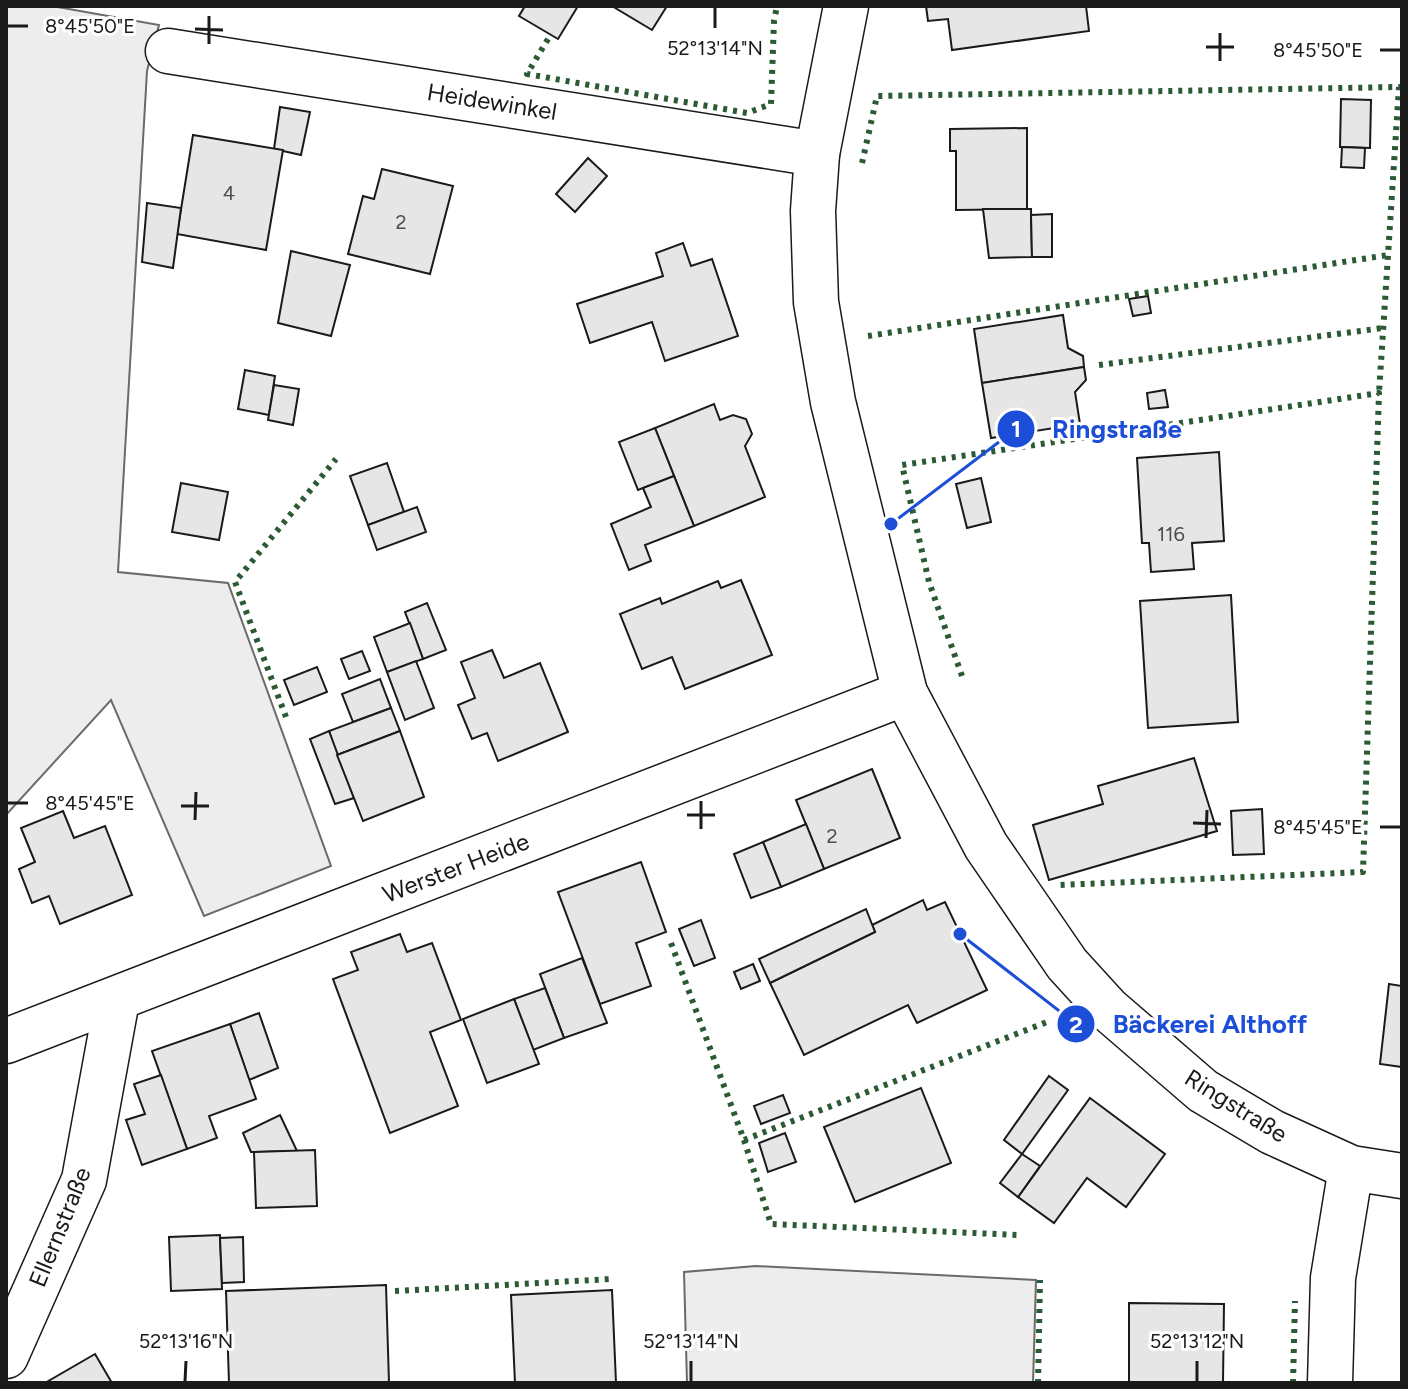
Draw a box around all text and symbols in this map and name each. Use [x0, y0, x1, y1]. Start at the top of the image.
text: 8°45'50"E [45, 14, 135, 38]
text: 52°13'14"N [667, 36, 763, 60]
text: 8°45'50"E [1273, 38, 1363, 62]
street label: Heidewinkel [425, 77, 559, 126]
house number: 4 [223, 181, 235, 205]
house number: 2 [395, 210, 407, 234]
callout: Ringstraße [996, 404, 1198, 454]
text: Ringstraße [1052, 413, 1182, 445]
text: 1 [1011, 414, 1021, 443]
house number: 116 [1157, 522, 1185, 546]
text: 8°45'45"E [45, 791, 135, 815]
text: 8°45'45"E [1273, 815, 1363, 839]
house number: 2 [826, 824, 838, 848]
street label: Werster Heide [379, 826, 533, 909]
callout: Bäckerei Althoff [1056, 999, 1323, 1049]
text: Bäckerei Althoff [1113, 1008, 1308, 1040]
text: 2 [1069, 1010, 1083, 1039]
street label: Ringstraße [1180, 1063, 1293, 1148]
street label: Ellernstraße [22, 1163, 97, 1291]
text: 52°13'16"N [139, 1329, 233, 1353]
text: 52°13'14"N [643, 1329, 739, 1353]
text: 52°13'12"N [1150, 1329, 1244, 1353]

